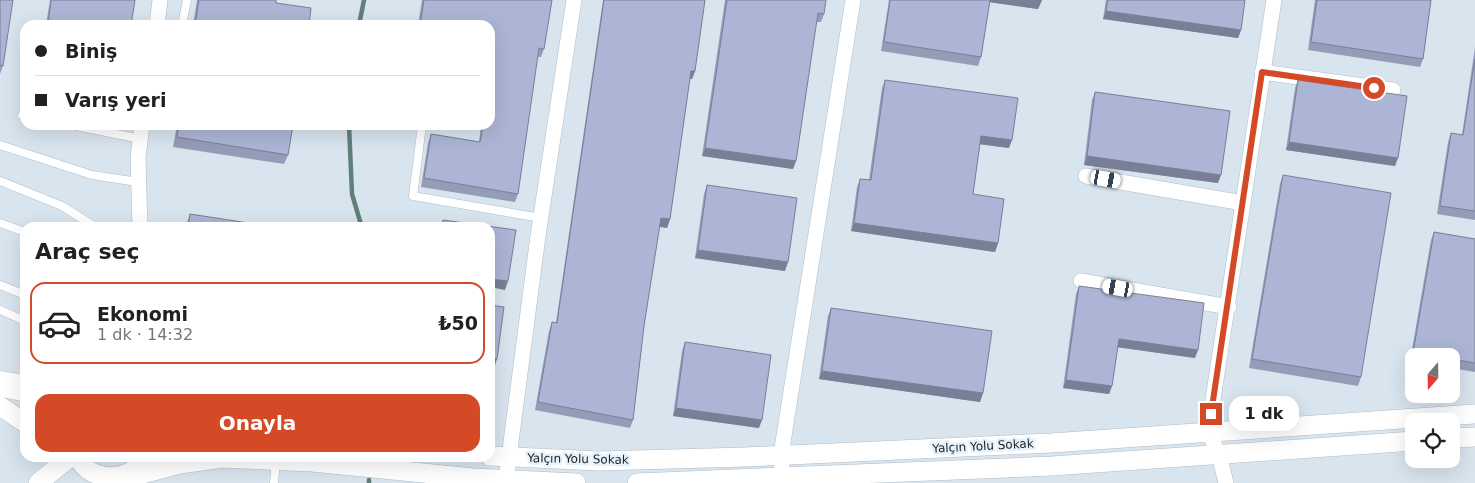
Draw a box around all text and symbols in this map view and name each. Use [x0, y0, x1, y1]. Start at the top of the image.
text: Biniş [65, 40, 117, 62]
route start [1363, 77, 1385, 99]
text: Varış yeri [65, 89, 166, 111]
car [1089, 169, 1122, 189]
text: Araç seç [35, 239, 139, 264]
car [1101, 278, 1134, 298]
icon: car [37, 301, 82, 346]
text: Ekonomi [97, 303, 188, 325]
text: ₺50 [438, 312, 478, 334]
text: 1 dk · 14:32 [97, 325, 193, 344]
north arrow [1405, 348, 1460, 402]
map controls [1405, 348, 1460, 468]
button: Onayla [35, 394, 480, 452]
callout: 1 dk [1228, 396, 1298, 432]
route end [1200, 403, 1222, 425]
text: 1 dk [1245, 404, 1283, 423]
button: locate [1405, 413, 1460, 468]
street label: Yalçın Yolu Sokak [931, 436, 1034, 456]
street label: Yalçın Yolu Sokak [526, 451, 629, 467]

